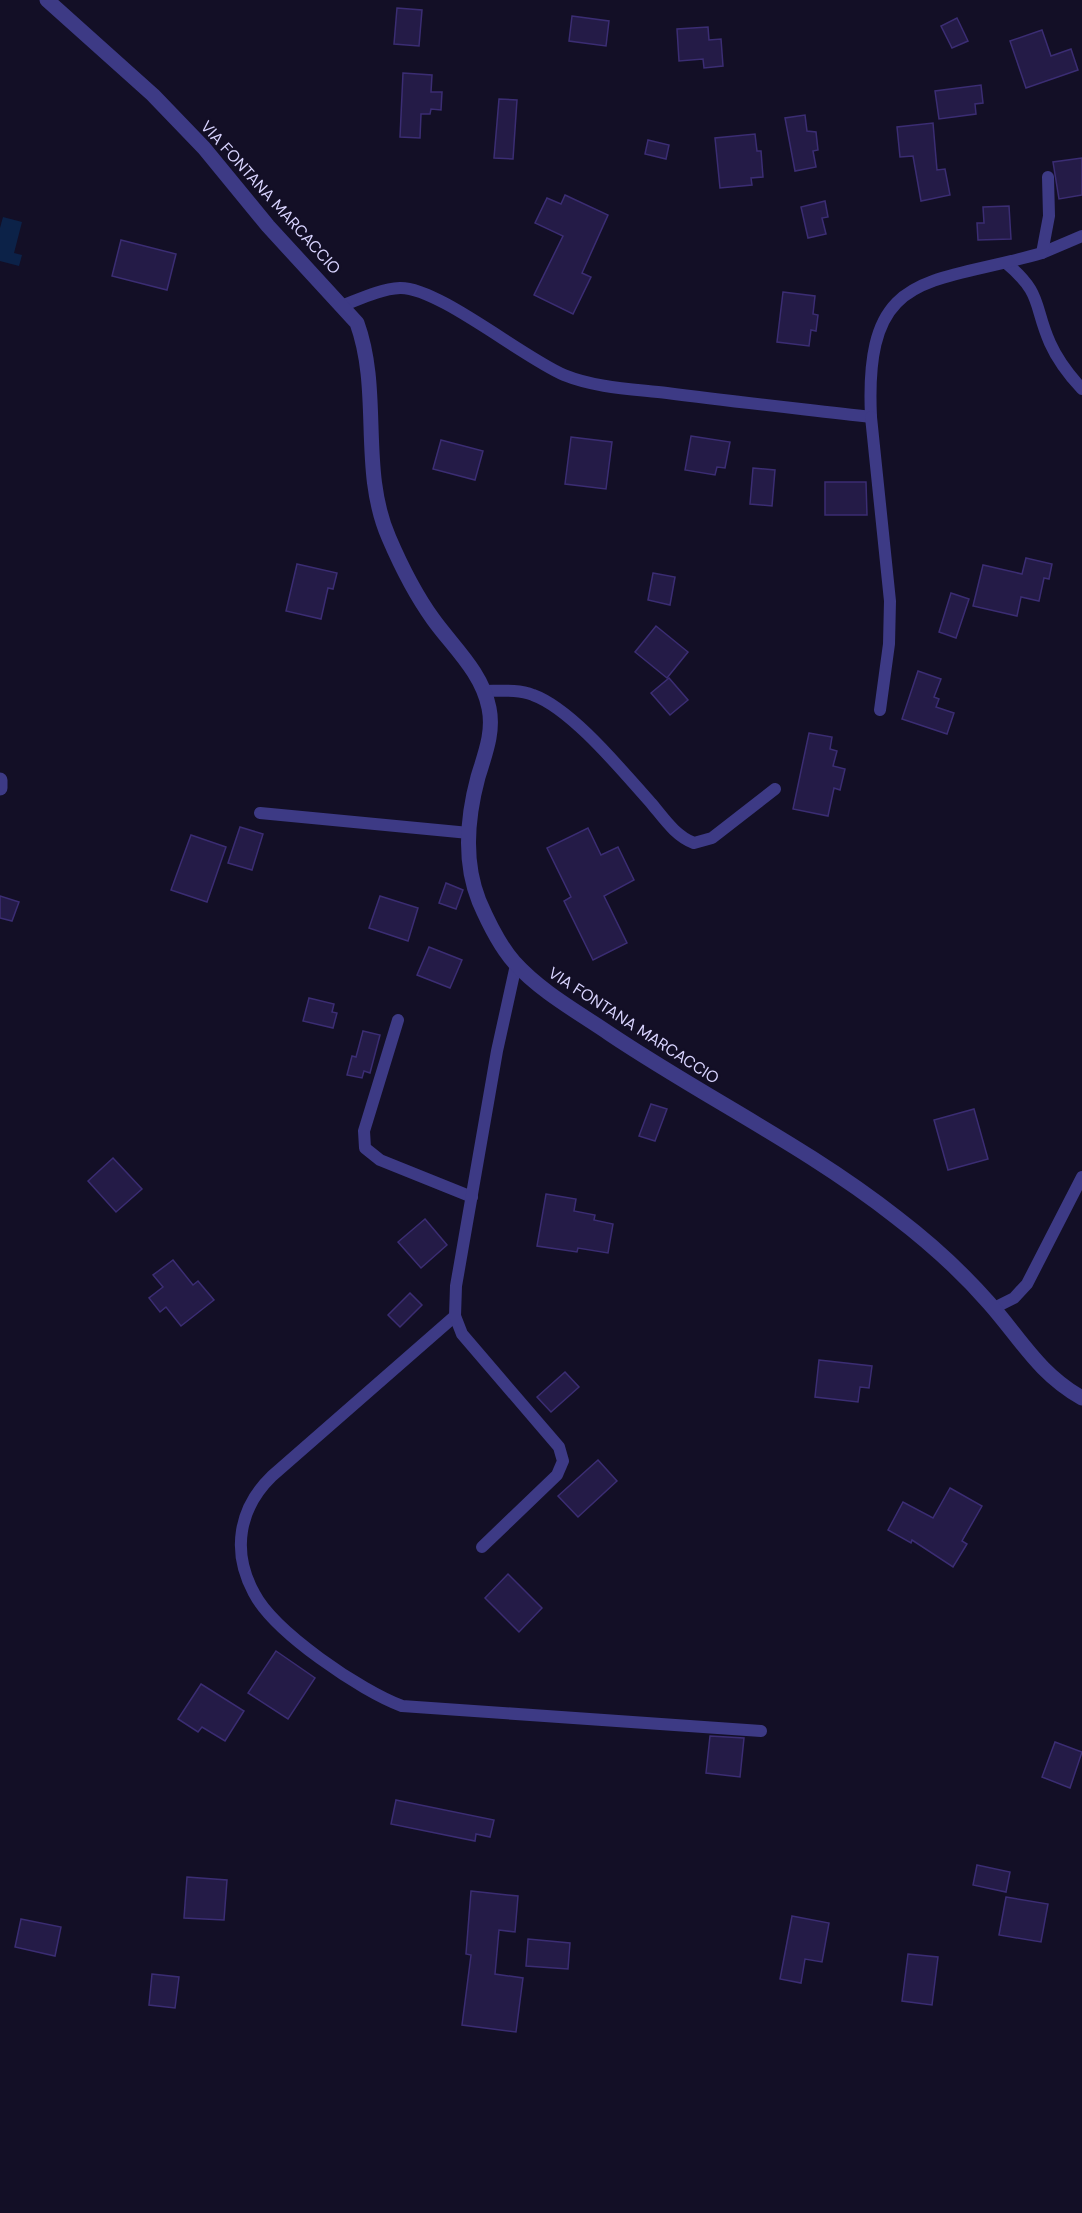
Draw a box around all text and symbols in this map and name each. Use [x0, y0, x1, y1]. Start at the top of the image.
street label: VIA FONTANA MARCACCIO [196, 116, 345, 278]
street label: VIA FONTANA MARCACCIO [544, 962, 723, 1089]

